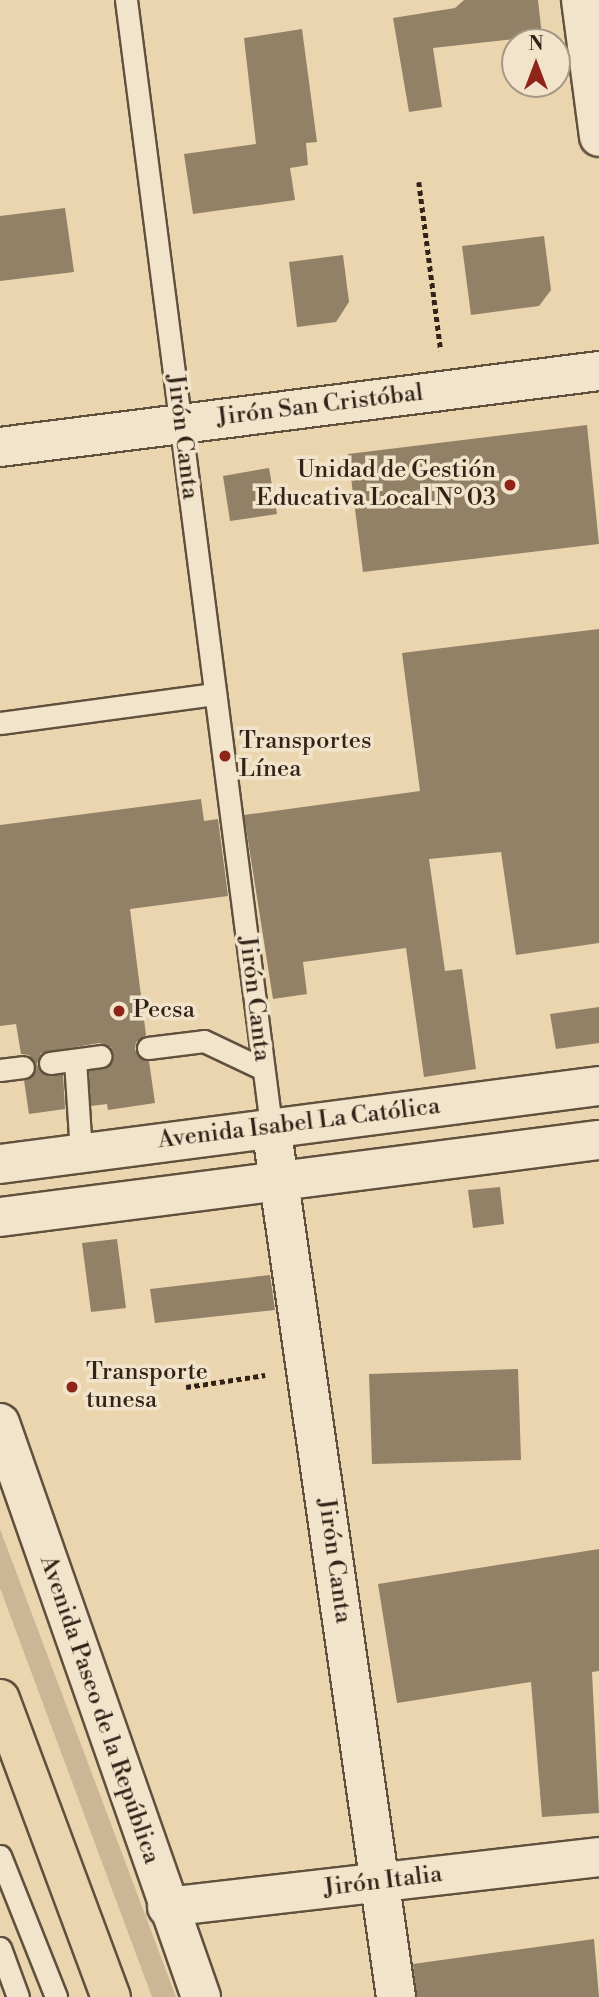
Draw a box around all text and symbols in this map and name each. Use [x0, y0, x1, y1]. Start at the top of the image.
north arrow [501, 28, 571, 98]
text: N [528, 32, 544, 56]
street label: Jirón Canta [160, 373, 204, 501]
street label: Jirón San Cristóbal [215, 379, 425, 433]
place label: Unidad de Gestión Educativa Local N° 03 [256, 457, 496, 513]
marker: Unidad de Gestión Educativa Local N° 03 [502, 477, 518, 493]
place label: Transportes Línea [239, 728, 371, 784]
marker: Transportes Línea [217, 748, 233, 764]
street label: Jirón Canta [232, 935, 276, 1063]
place label: Pecsa [133, 997, 195, 1025]
marker: Pecsa [111, 1003, 127, 1019]
street label: Avenida Isabel La Católica [156, 1092, 442, 1156]
place label: Transporte tunesa [86, 1359, 208, 1415]
marker: Transporte tunesa [64, 1379, 80, 1395]
street label: Jirón Canta [311, 1497, 357, 1625]
street label: Avenida Paseo de la República [33, 1552, 165, 1868]
street label: Jirón Italia [322, 1860, 444, 1904]

